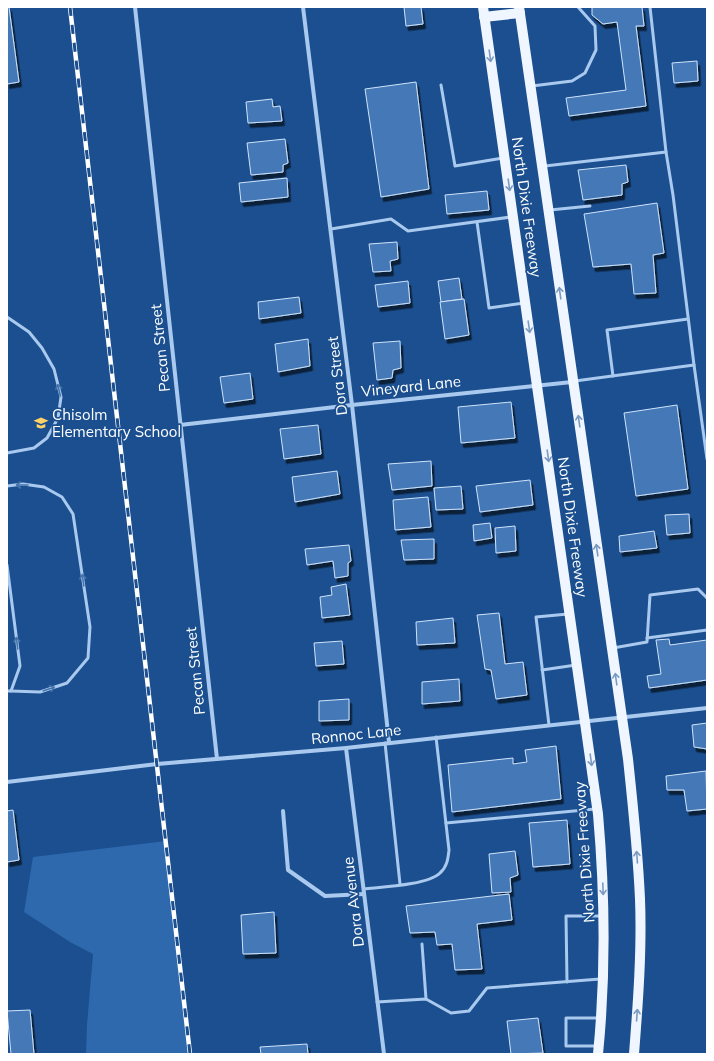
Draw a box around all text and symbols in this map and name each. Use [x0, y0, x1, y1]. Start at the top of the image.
one-way arrow [486, 49, 494, 62]
street label: North Dixie Freeway [508, 136, 546, 278]
one-way arrow [505, 178, 513, 191]
one-way arrow [556, 286, 564, 299]
street label: Pecan Street [146, 303, 174, 393]
one-way arrow [525, 320, 533, 333]
street label: Dora Street [323, 335, 351, 417]
street label: Vineyard Lane [360, 371, 462, 401]
one-way arrow [55, 384, 63, 397]
place label: Chisolm Elementary School [52, 405, 181, 441]
school or university icon: Chisolm Elementary School [33, 415, 49, 431]
one-way arrow [575, 415, 583, 428]
one-way arrow [544, 449, 551, 462]
street label: North Dixie Freeway [554, 456, 592, 598]
one-way arrow [16, 481, 29, 489]
one-way arrow [593, 544, 601, 557]
one-way arrow [79, 574, 87, 587]
street label: Pecan Street [181, 626, 209, 716]
one-way arrow [13, 637, 21, 650]
one-way arrow [612, 672, 620, 685]
one-way arrow [43, 685, 56, 692]
street label: Ronnoc Lane [310, 720, 402, 748]
one-way arrow [587, 753, 595, 766]
street label: North Dixie Freeway [570, 781, 598, 923]
one-way arrow [634, 851, 641, 864]
street label: Dora Avenue [338, 856, 368, 948]
one-way arrow [600, 882, 607, 895]
one-way arrow [633, 1009, 640, 1022]

